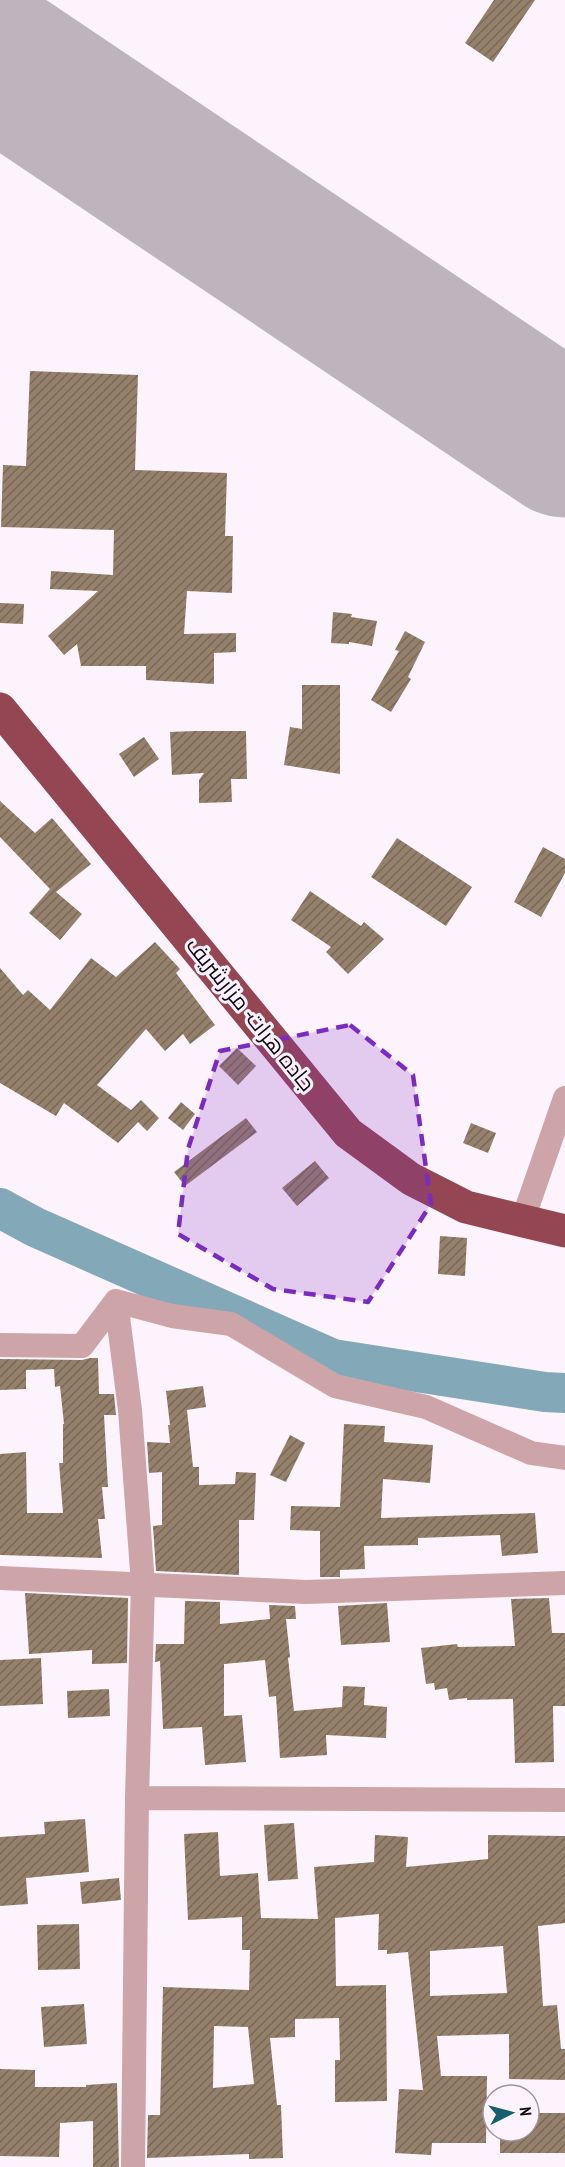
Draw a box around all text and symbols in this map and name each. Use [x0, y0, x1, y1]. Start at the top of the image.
street label: جاده هرات- مزارشریف [180, 931, 322, 1097]
north arrow [481, 2083, 541, 2143]
text: N [516, 2106, 536, 2117]

